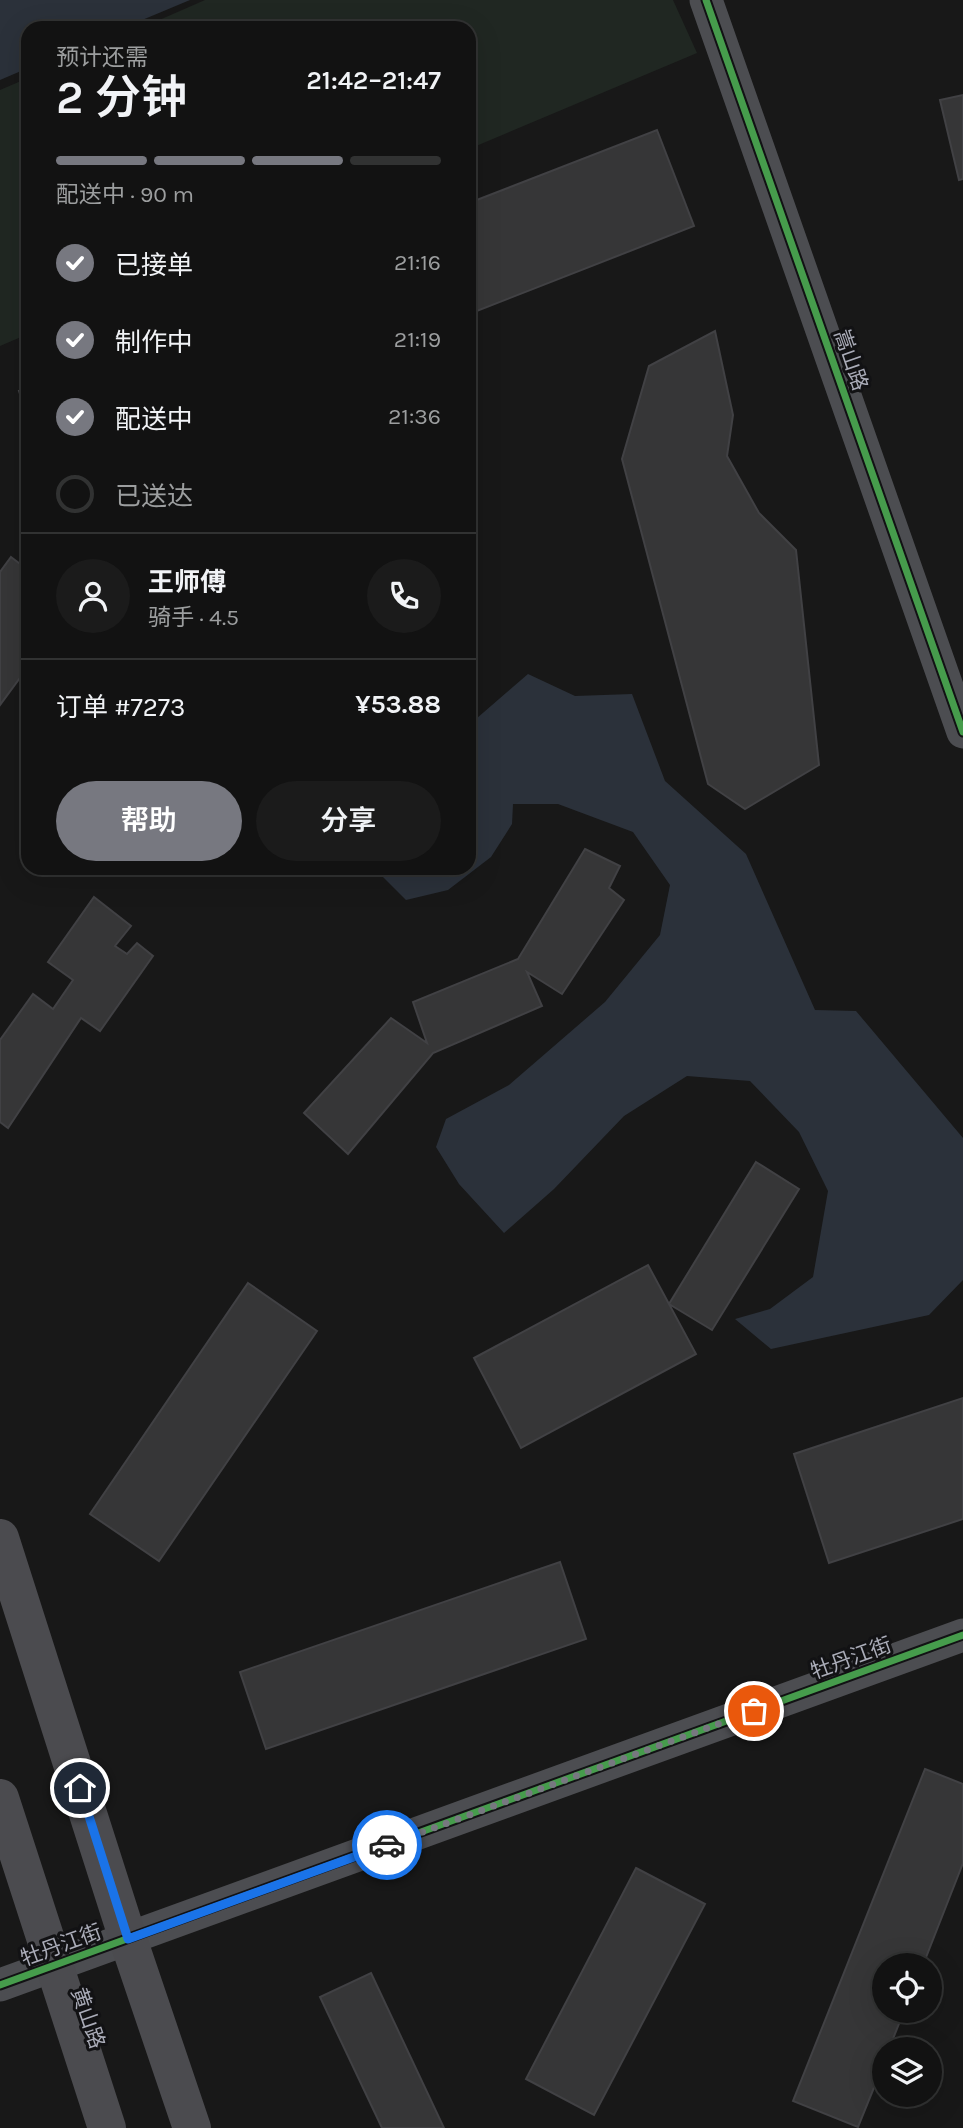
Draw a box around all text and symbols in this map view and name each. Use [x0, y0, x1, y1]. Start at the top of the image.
text: 预计还需 [56, 44, 148, 71]
text: 21:42–21:47 [306, 65, 441, 96]
text: 2 分钟 [56, 71, 187, 125]
text: 配送中 · 90 m [56, 181, 194, 208]
icon: check [56, 244, 94, 282]
text: 21:16 [394, 249, 441, 276]
text: 已接单 [115, 250, 193, 281]
icon: check [56, 321, 94, 359]
text: 21:19 [394, 326, 441, 353]
street label: 嵩山路 [829, 326, 873, 394]
text: 制作中 [115, 327, 193, 358]
icon: check [56, 398, 94, 436]
text: 21:36 [388, 403, 441, 430]
text: 配送中 [115, 404, 193, 435]
text: 已送达 [115, 481, 193, 512]
button: person [56, 559, 130, 633]
button: phone [367, 559, 441, 633]
text: 王师傅 [148, 567, 226, 598]
text: 骑手 · 4.5 [148, 604, 239, 631]
text: ¥53.88 [355, 689, 441, 720]
text: 订单 #7273 [56, 692, 185, 723]
button: 帮助 [56, 781, 242, 861]
button: 分享 [256, 781, 441, 861]
street label: 牡丹江街 [807, 1632, 895, 1684]
pin [724, 1681, 784, 1741]
icon: bag [735, 1692, 773, 1730]
pin [50, 1758, 110, 1818]
icon: home [61, 1769, 99, 1807]
courier [352, 1810, 422, 1880]
icon: car [368, 1826, 406, 1864]
street label: 牡丹江街 [17, 1919, 105, 1971]
map controls [872, 1953, 942, 2107]
button: locate [872, 1953, 942, 2023]
street label: 黄山路 [66, 1984, 110, 2052]
button: layers [872, 2037, 942, 2107]

